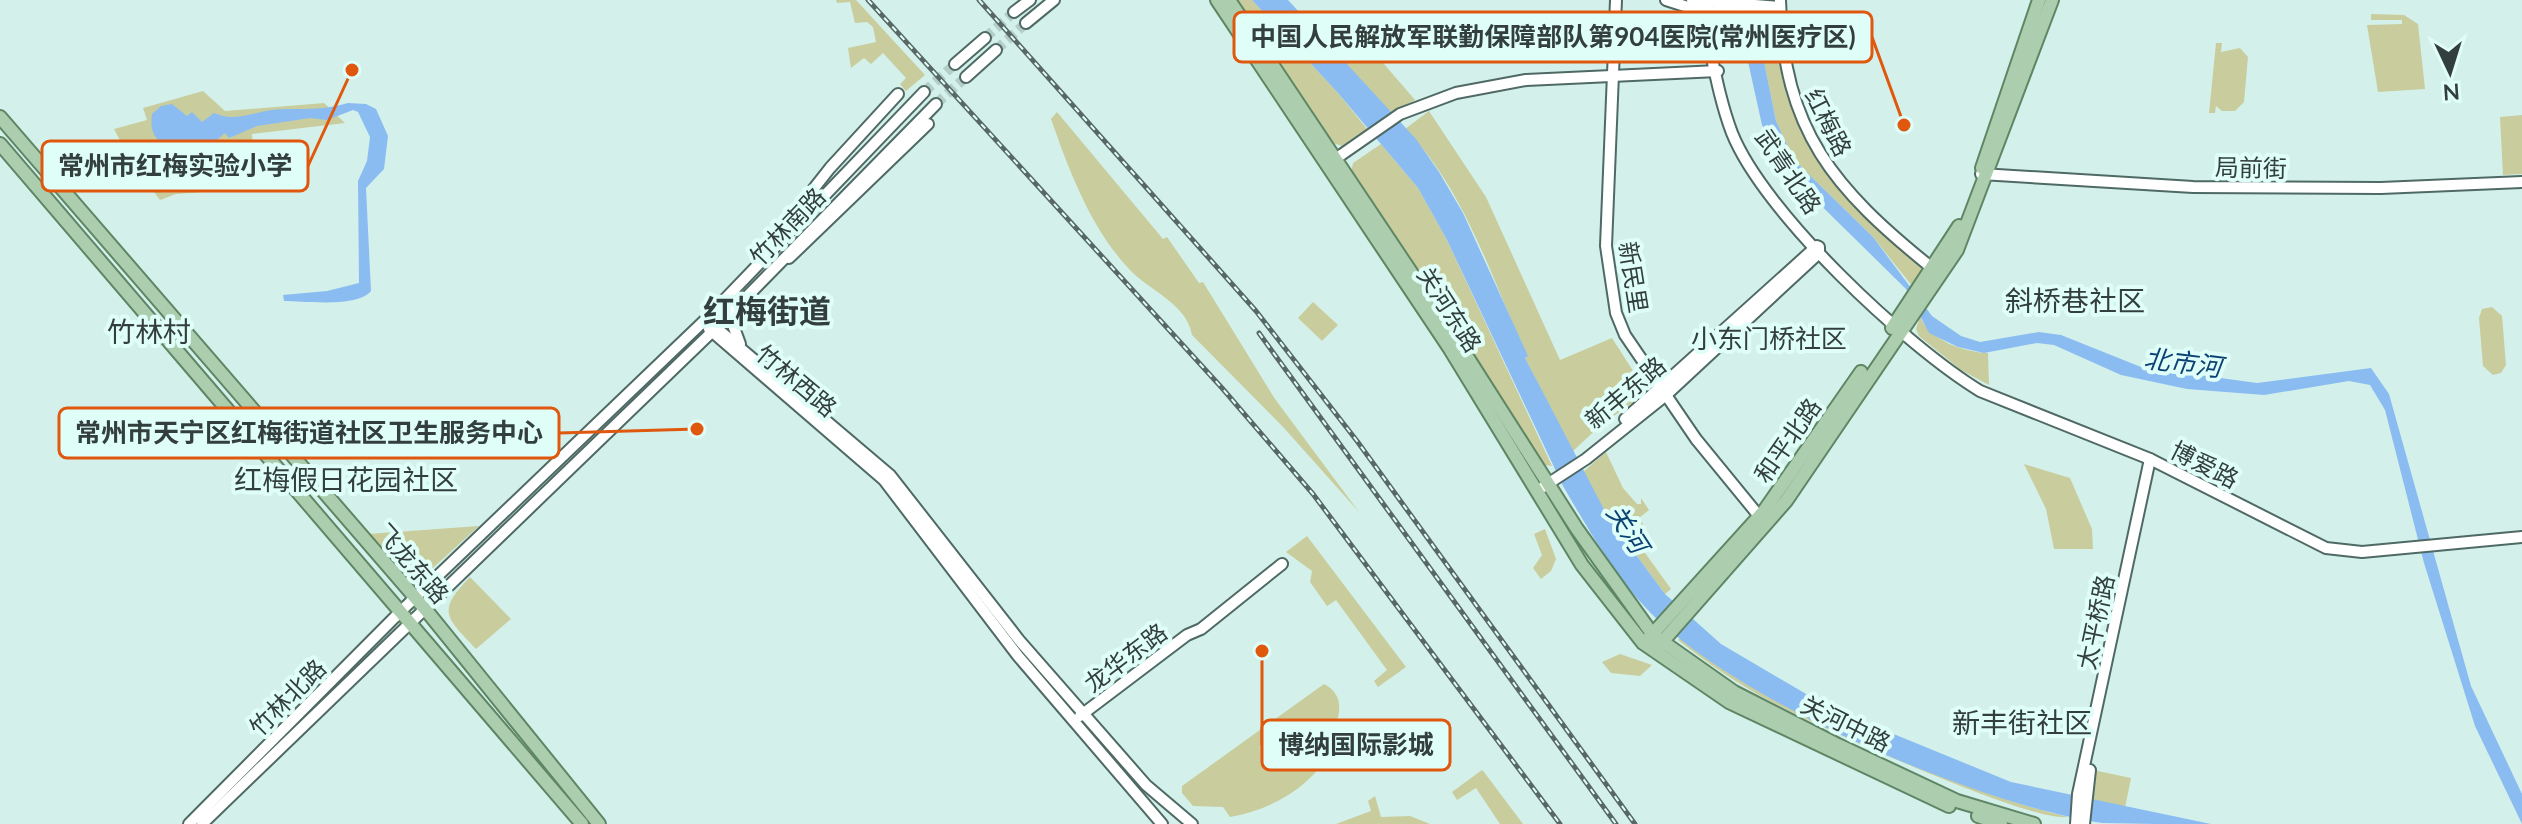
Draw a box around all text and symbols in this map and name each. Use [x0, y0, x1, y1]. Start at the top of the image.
callout: 中国人民解放军联勤保障部队第904医院(常州医疗区) [1234, 12, 1872, 62]
text: 中国人民解放军联勤保障部队第904医院(常州医疗区) [1250, 20, 1856, 52]
north arrow [2410, 32, 2490, 112]
text: N [2442, 78, 2461, 107]
street label: 红梅路 [1800, 83, 1858, 161]
street label: 武青北路 [1750, 123, 1828, 219]
callout: 常州市红梅实验小学 [42, 141, 308, 191]
text: 常州市红梅实验小学 [58, 149, 292, 181]
street label: 局前街 [2215, 152, 2287, 182]
street label: 竹林南路 [743, 181, 831, 271]
street label: 新民里 [1614, 239, 1654, 315]
street label: 关河东路 [1412, 261, 1488, 357]
district label: 斜桥巷社区 [2005, 283, 2145, 317]
district label: 红梅街道 [703, 291, 831, 330]
district label: 竹林村 [107, 314, 191, 348]
district label: 小东门桥社区 [1691, 322, 1847, 354]
street label: 竹林西路 [751, 338, 843, 422]
water label: 北市河 [2142, 341, 2229, 383]
street label: 新丰东路 [1579, 350, 1671, 434]
street label: 和平北路 [1748, 392, 1826, 488]
callout: 常州市天宁区红梅街道社区卫生服务中心 [59, 408, 559, 458]
text: 常州市天宁区红梅街道社区卫生服务中心 [75, 416, 543, 448]
street label: 博爱路 [2166, 435, 2244, 493]
district label: 红梅假日花园社区 [234, 462, 458, 496]
water label: 关河 [1600, 497, 1658, 563]
street label: 飞龙东路 [371, 517, 455, 609]
street label: 太平桥路 [2071, 572, 2119, 672]
street label: 龙华东路 [1078, 617, 1172, 697]
street label: 竹林北路 [243, 653, 331, 741]
street label: 关河中路 [1797, 689, 1895, 757]
district label: 新丰街社区 [1952, 705, 2092, 739]
callout: 博纳国际影城 [1262, 720, 1450, 770]
text: 博纳国际影城 [1278, 728, 1434, 760]

